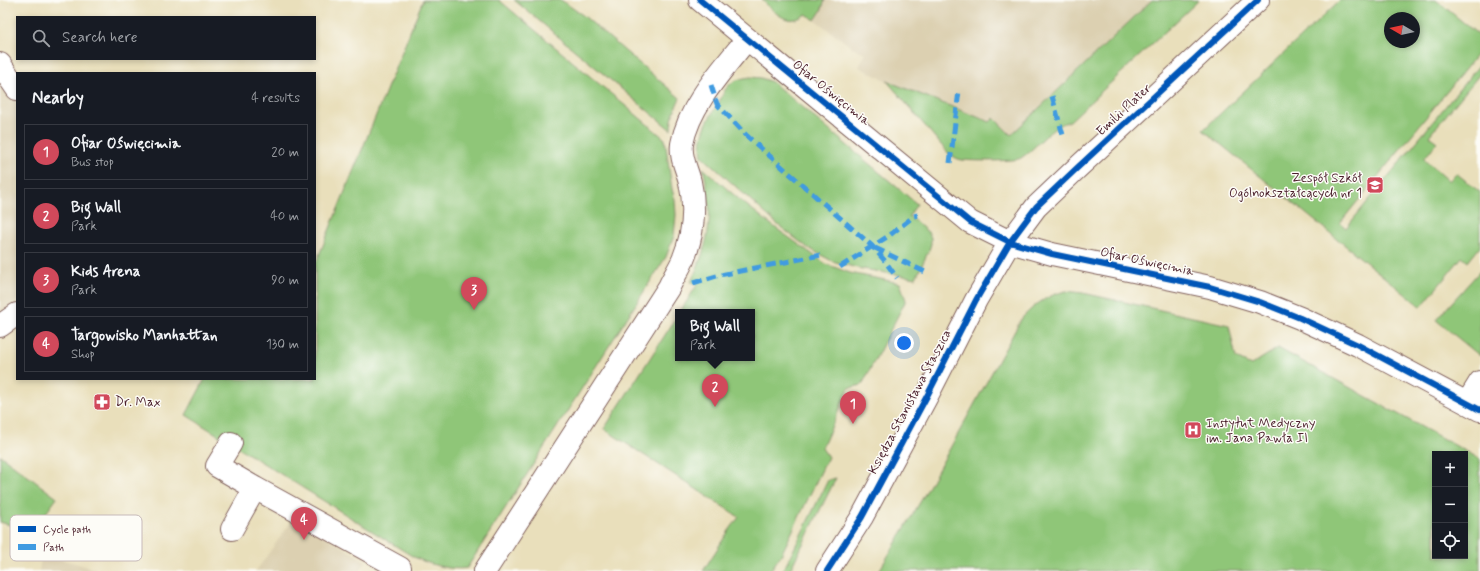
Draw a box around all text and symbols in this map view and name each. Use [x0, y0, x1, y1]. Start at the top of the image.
north arrow [1384, 12, 1420, 48]
search box [16, 16, 316, 60]
icon: search [30, 27, 52, 49]
text: Search here [62, 28, 138, 48]
street label: Ofiar Oświęcimia [789, 56, 873, 130]
street label: Emilii Plater [1093, 80, 1156, 140]
text: Nearby [32, 87, 84, 109]
text: 4 results [251, 90, 300, 107]
text: Ofiar Oświęcimia [71, 134, 181, 154]
text: 1 [43, 144, 49, 161]
text: 20 m [271, 144, 299, 161]
text: Bus stop [71, 154, 114, 171]
place label: Zespół Szkół Ogólnokształcących nr 1 [1229, 170, 1363, 202]
school or university icon: Zespół Szkół Ogólnokształcących nr 1 [1365, 175, 1385, 195]
text: Big Wall [71, 198, 121, 218]
text: 2 [43, 208, 49, 225]
text: 40 m [270, 208, 299, 225]
text: Park [71, 218, 97, 235]
street label: Ofiar Oświęcimia [1099, 244, 1195, 280]
text: Kids Arena [71, 262, 141, 282]
text: 3 [43, 272, 49, 289]
text: 90 m [271, 272, 299, 289]
pin: 3 [461, 277, 487, 310]
text: Park [71, 282, 97, 299]
popup [675, 309, 755, 361]
text: Big Wall [690, 317, 740, 337]
text: Targowisko Manhattan [71, 326, 217, 346]
street label: Księdza Stanisława Staszica [865, 327, 955, 477]
your location [894, 333, 914, 353]
text: 4 [42, 336, 50, 353]
text: 130 m [266, 336, 299, 353]
text: Park [690, 337, 716, 354]
text: Shop [71, 346, 95, 363]
pin: 2 [702, 374, 728, 407]
pin: 1 [840, 391, 866, 424]
pharmacy icon: Dr. Max [92, 392, 112, 412]
place label: Dr. Max [115, 394, 161, 411]
place label: Instytut Medyczny im. Jana Pawła II [1206, 415, 1316, 447]
hospital icon: Instytut Medyczny im. Jana Pawła II [1183, 420, 1203, 440]
map controls [1432, 451, 1468, 559]
button: + [1432, 451, 1468, 487]
button: − [1432, 487, 1468, 523]
pin: 4 [291, 507, 317, 540]
legend [10, 515, 142, 561]
text: Cycle path [43, 523, 91, 537]
button: locate [1432, 523, 1468, 559]
text: Path [43, 541, 64, 555]

